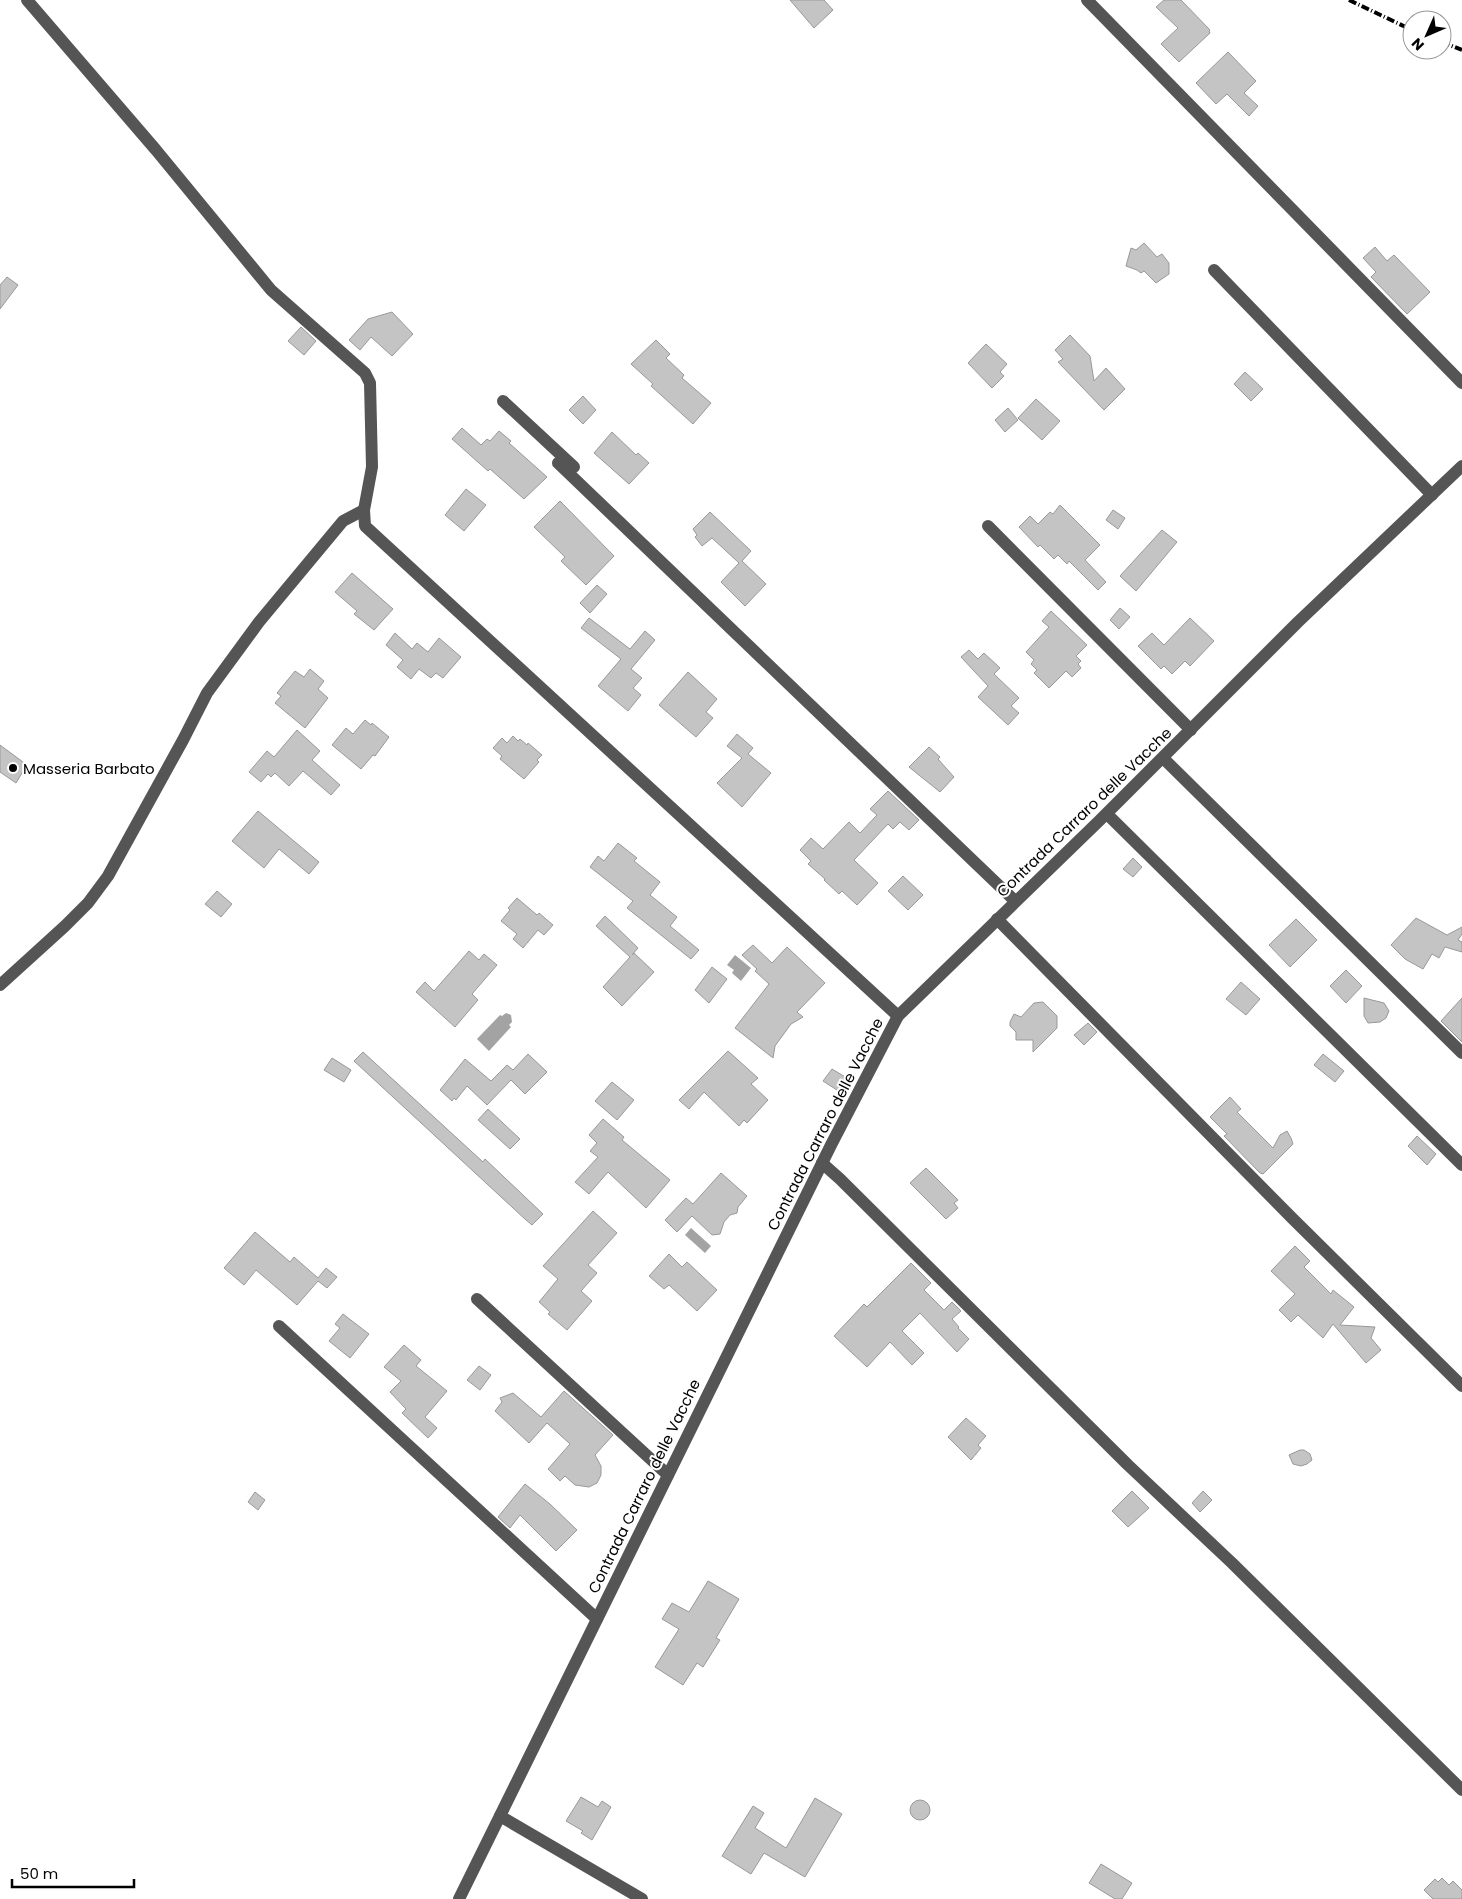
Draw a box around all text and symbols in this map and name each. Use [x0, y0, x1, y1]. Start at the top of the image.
north arrow [1402, 10, 1452, 60]
text: N [1407, 33, 1429, 55]
street label: Contrada Carraro delle Vacche [992, 722, 1176, 902]
place label: Masseria Barbato [23, 758, 155, 779]
marker: Masseria Barbato [7, 762, 19, 774]
street label: Contrada Carraro delle Vacche [762, 1014, 888, 1234]
street label: Contrada Carraro delle Vacche [583, 1375, 705, 1597]
scale bar [12, 1856, 135, 1888]
text: 50 m [20, 1863, 58, 1884]

